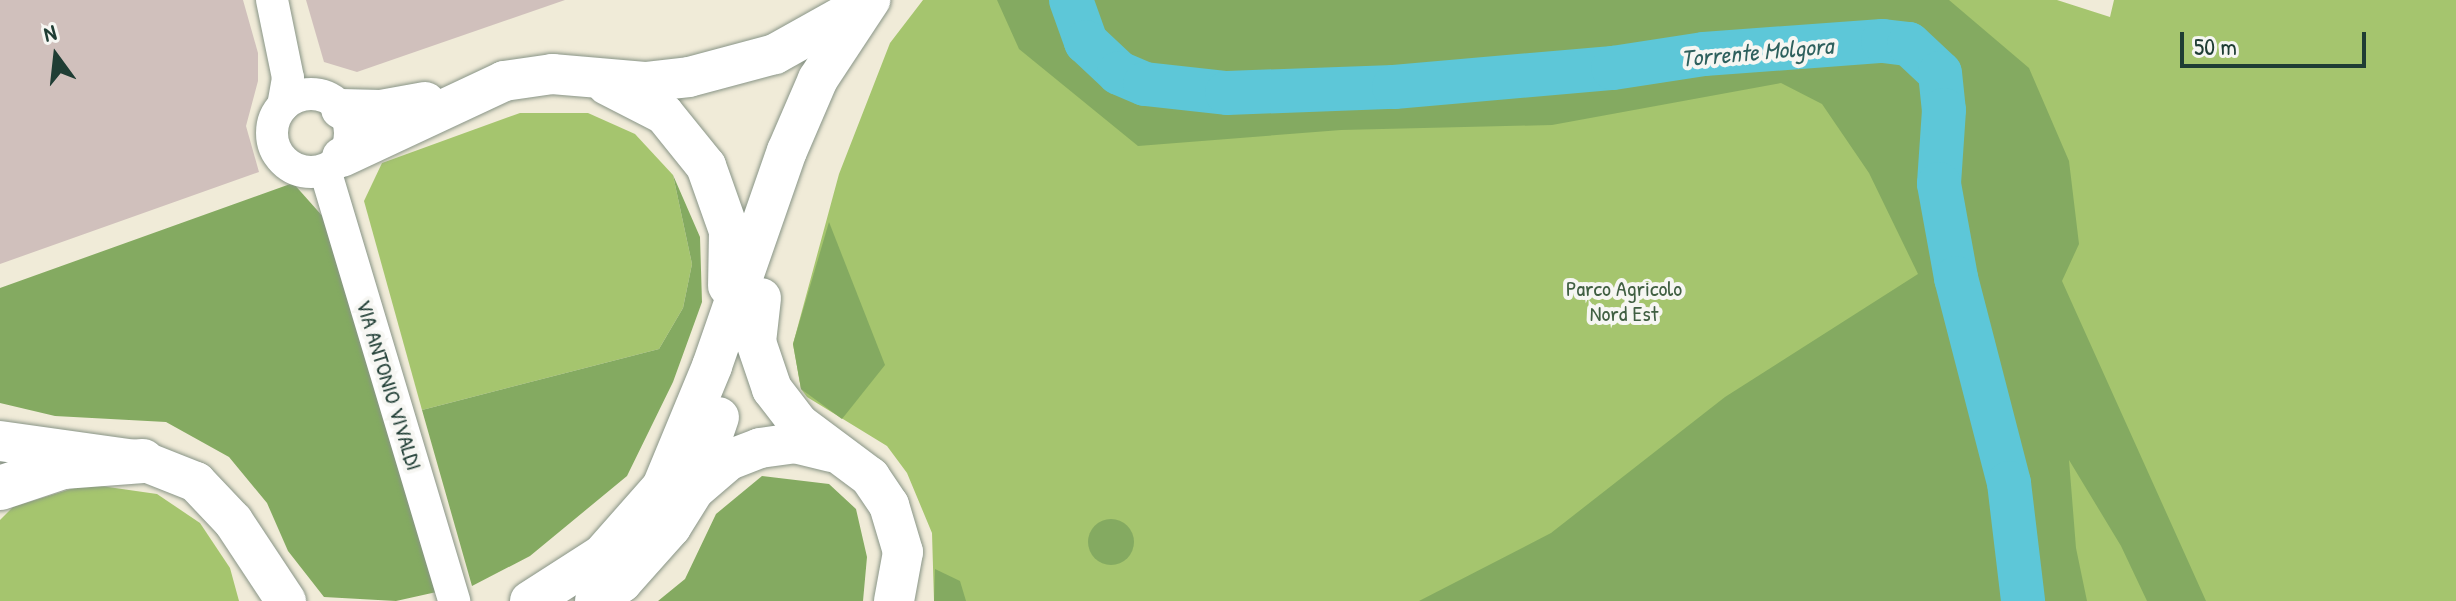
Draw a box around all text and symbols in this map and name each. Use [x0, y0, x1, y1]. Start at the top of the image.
north arrow [16, 16, 96, 96]
scale bar [2184, 16, 2370, 66]
text: N [40, 17, 59, 49]
text: 50 m [2194, 30, 2237, 62]
water label: Torrente Molgora [1680, 31, 1834, 73]
park label: Parco Agricolo Nord Est [1566, 275, 1682, 326]
street label: VIA ANTONIO VIVALDI [351, 297, 427, 473]

